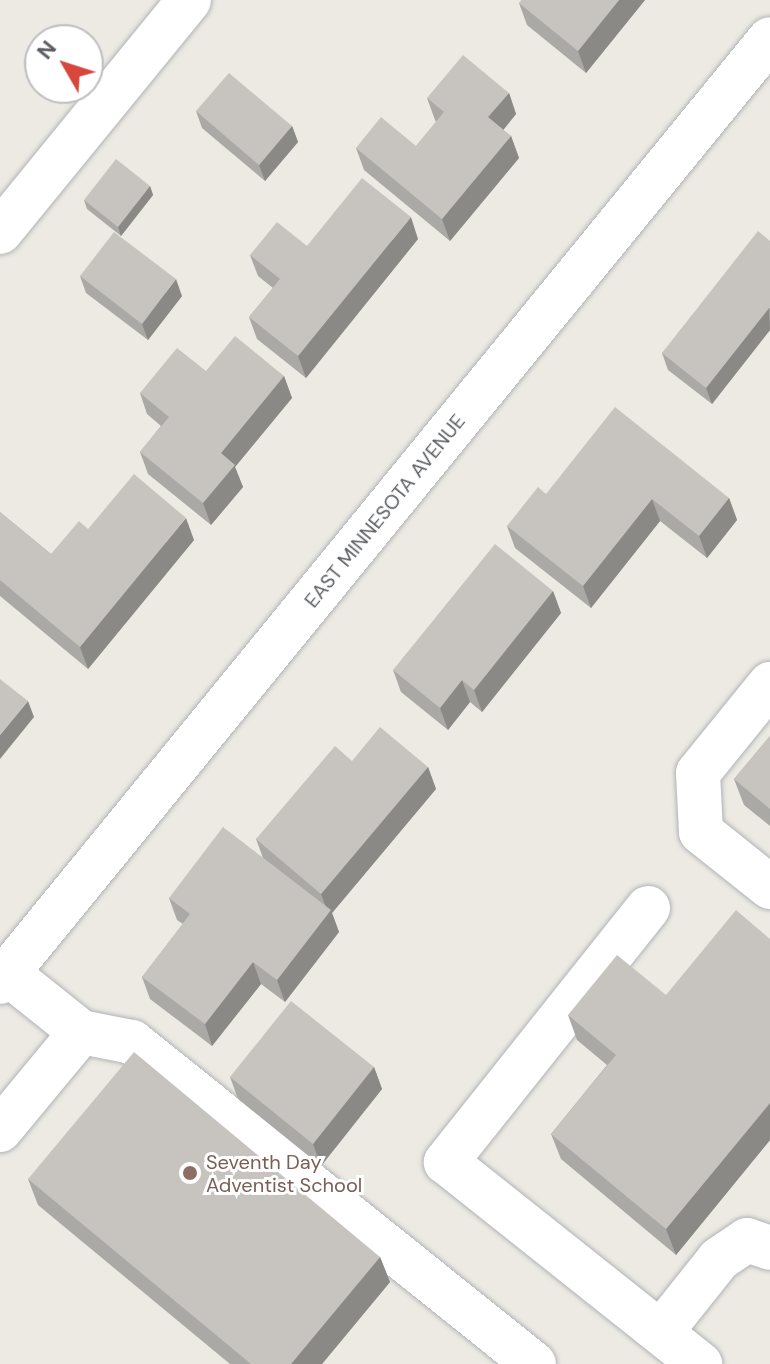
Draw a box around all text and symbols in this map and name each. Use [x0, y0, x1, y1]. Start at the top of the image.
north arrow [24, 24, 104, 104]
text: N [30, 34, 63, 65]
street label: EAST MINNESOTA AVENUE [300, 410, 470, 612]
place label: Seventh Day Adventist School [206, 1150, 362, 1197]
marker: Seventh Day Adventist School [181, 1164, 199, 1182]

